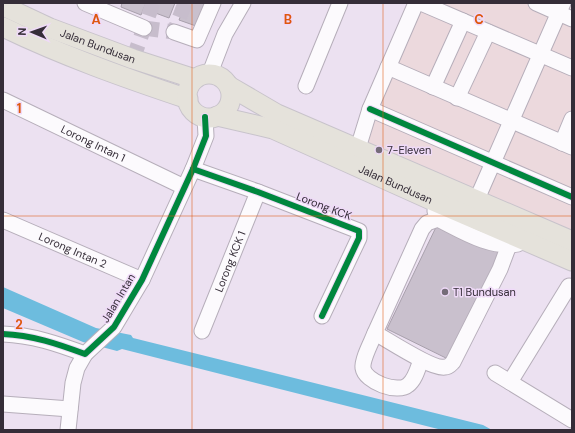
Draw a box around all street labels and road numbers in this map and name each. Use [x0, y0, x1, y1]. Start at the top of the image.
street label: Jalan Bundusan [58, 25, 138, 66]
street label: Lorong Intan 1 [59, 122, 128, 165]
street label: Jalan Bundusan [357, 161, 435, 207]
street label: Lorong KCK [294, 189, 354, 223]
street label: Lorong Intan 2 [37, 229, 109, 271]
street label: Lorong KCK 1 [211, 229, 249, 294]
street label: Jalan Intan [98, 271, 138, 325]

